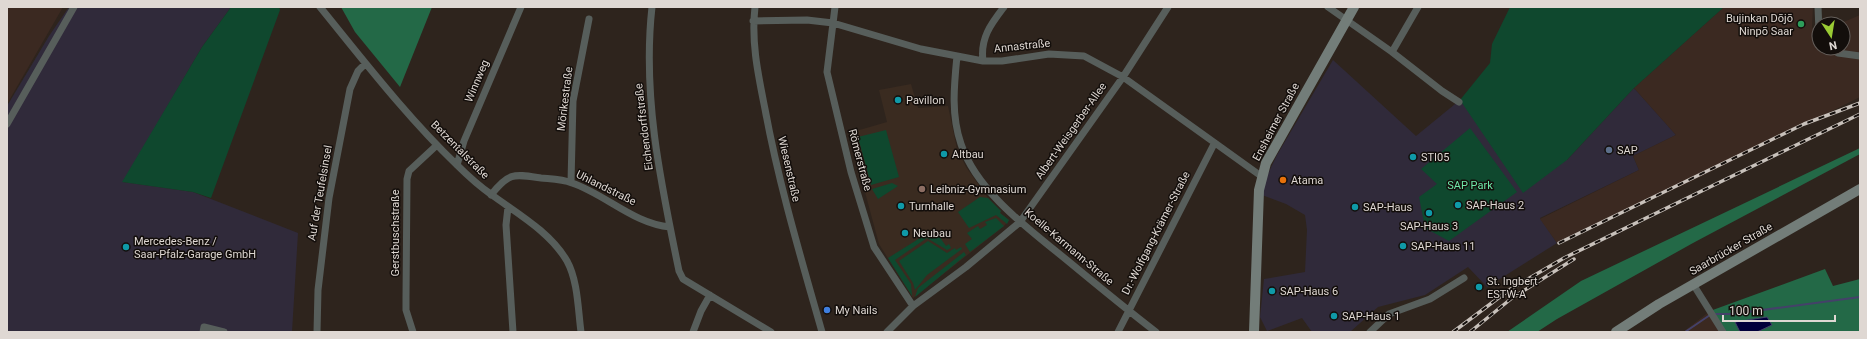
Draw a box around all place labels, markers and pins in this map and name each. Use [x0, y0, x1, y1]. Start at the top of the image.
place label: Bujinkan Dōjō Ninpō Saar [1726, 12, 1793, 38]
marker: Bujinkan Dōjō Ninpō Saar [1796, 19, 1806, 29]
place label: Pavillon [906, 94, 944, 107]
marker: Pavillon [893, 95, 903, 105]
place label: SAP [1617, 144, 1638, 157]
marker: SAP [1604, 145, 1614, 155]
place label: Altbau [952, 148, 984, 161]
marker: Altbau [939, 149, 949, 159]
place label: STI05 [1421, 151, 1449, 164]
marker: STI05 [1408, 152, 1418, 162]
place label: Atama [1291, 174, 1323, 187]
marker: Atama [1278, 175, 1288, 185]
place label: Leibniz-Gymnasium [930, 183, 1026, 196]
marker: Leibniz-Gymnasium [917, 184, 927, 194]
place label: SAP-Haus 2 [1466, 199, 1524, 212]
place label: Turnhalle [909, 200, 954, 213]
marker: SAP-Haus 2 [1453, 200, 1463, 210]
marker: Turnhalle [896, 201, 906, 211]
place label: SAP-Haus [1363, 201, 1413, 214]
marker: SAP-Haus [1350, 202, 1360, 212]
marker: SAP-Haus 3 [1424, 208, 1434, 218]
place label: SAP-Haus 3 [1400, 220, 1458, 233]
place label: Neubau [913, 227, 951, 240]
marker: Neubau [900, 228, 910, 238]
place label: Mercedes-Benz / Saar-Pfalz-Garage GmbH [134, 235, 256, 261]
place label: SAP-Haus 11 [1411, 240, 1475, 253]
marker: SAP-Haus 11 [1398, 241, 1408, 251]
marker: Mercedes-Benz / Saar-Pfalz-Garage GmbH [121, 242, 131, 252]
place label: St. Ingbert ESTW-A [1487, 275, 1538, 301]
marker: St. Ingbert ESTW-A [1474, 282, 1484, 292]
place label: SAP-Haus 6 [1280, 285, 1338, 298]
marker: SAP-Haus 6 [1267, 286, 1277, 296]
place label: My Nails [835, 304, 878, 317]
marker: My Nails [822, 305, 832, 315]
place label: SAP-Haus 1 [1342, 310, 1400, 323]
marker: SAP-Haus 1 [1329, 311, 1339, 321]

